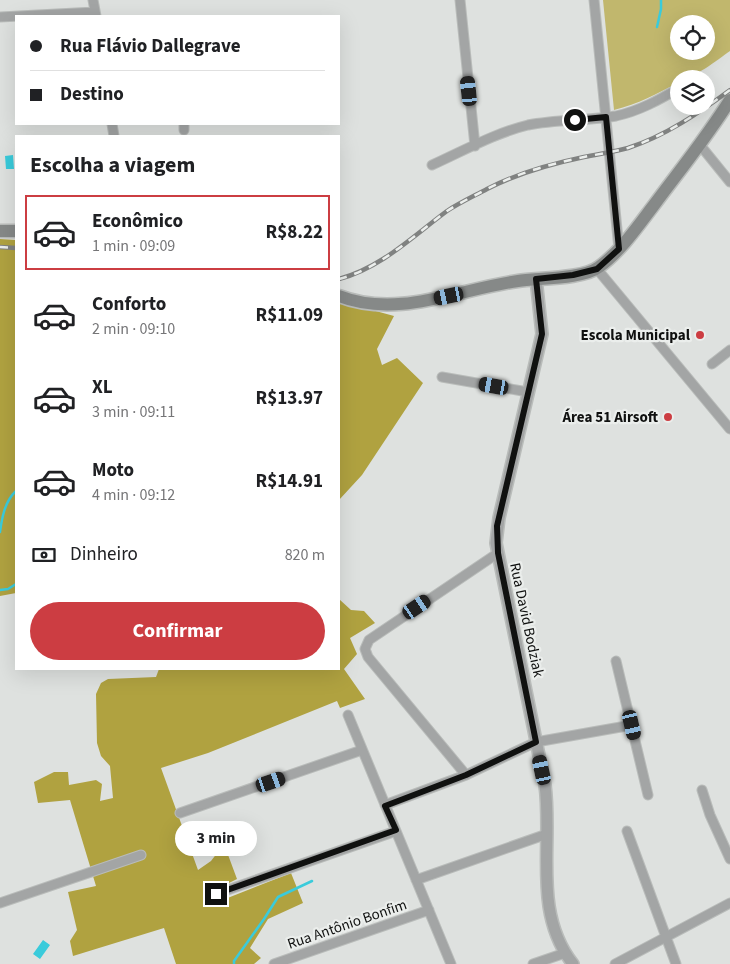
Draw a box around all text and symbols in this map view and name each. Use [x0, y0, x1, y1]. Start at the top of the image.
map controls [670, 15, 715, 115]
button: locate [670, 15, 715, 60]
text: Rua Flávio Dallegrave [60, 33, 241, 60]
button: layers [670, 70, 715, 115]
car [459, 75, 478, 107]
text: Destino [60, 81, 124, 108]
route start [564, 109, 586, 131]
text: Escolha a viagem [30, 149, 195, 181]
text: Econômico [92, 208, 183, 235]
icon: car [32, 210, 77, 255]
text: R$8.22 [266, 219, 323, 246]
text: 1 min · 09:09 [92, 235, 175, 257]
car [432, 286, 465, 306]
text: Conforto [92, 291, 166, 318]
icon: car [32, 293, 77, 338]
text: R$11.09 [255, 302, 323, 329]
text: 2 min · 09:10 [92, 318, 175, 340]
place label: Escola Municipal [581, 325, 691, 346]
marker: Escola Municipal [694, 329, 706, 341]
text: XL [92, 374, 113, 401]
icon: car [32, 376, 77, 421]
car [477, 376, 510, 396]
text: R$13.97 [255, 385, 323, 412]
text: 3 min · 09:11 [92, 401, 175, 423]
place label: Área 51 Airsoft [561, 407, 659, 428]
marker: Área 51 Airsoft [662, 411, 674, 423]
text: Moto [92, 457, 134, 484]
icon: car [32, 459, 77, 504]
text: R$14.91 [255, 468, 323, 495]
text: 4 min · 09:12 [92, 484, 175, 506]
icon: cash [30, 541, 58, 569]
text: Dinheiro [70, 541, 138, 568]
text: 820 m [285, 544, 325, 566]
street label: Rua David Bodziak [504, 561, 549, 680]
car [400, 592, 433, 622]
button: Confirmar [30, 602, 325, 660]
car [621, 709, 642, 741]
car [531, 754, 552, 786]
car [254, 770, 287, 794]
callout: 3 min [175, 822, 257, 856]
text: 3 min [197, 827, 235, 849]
route end [205, 883, 227, 905]
street label: Rua Antônio Bonfim [285, 894, 410, 955]

